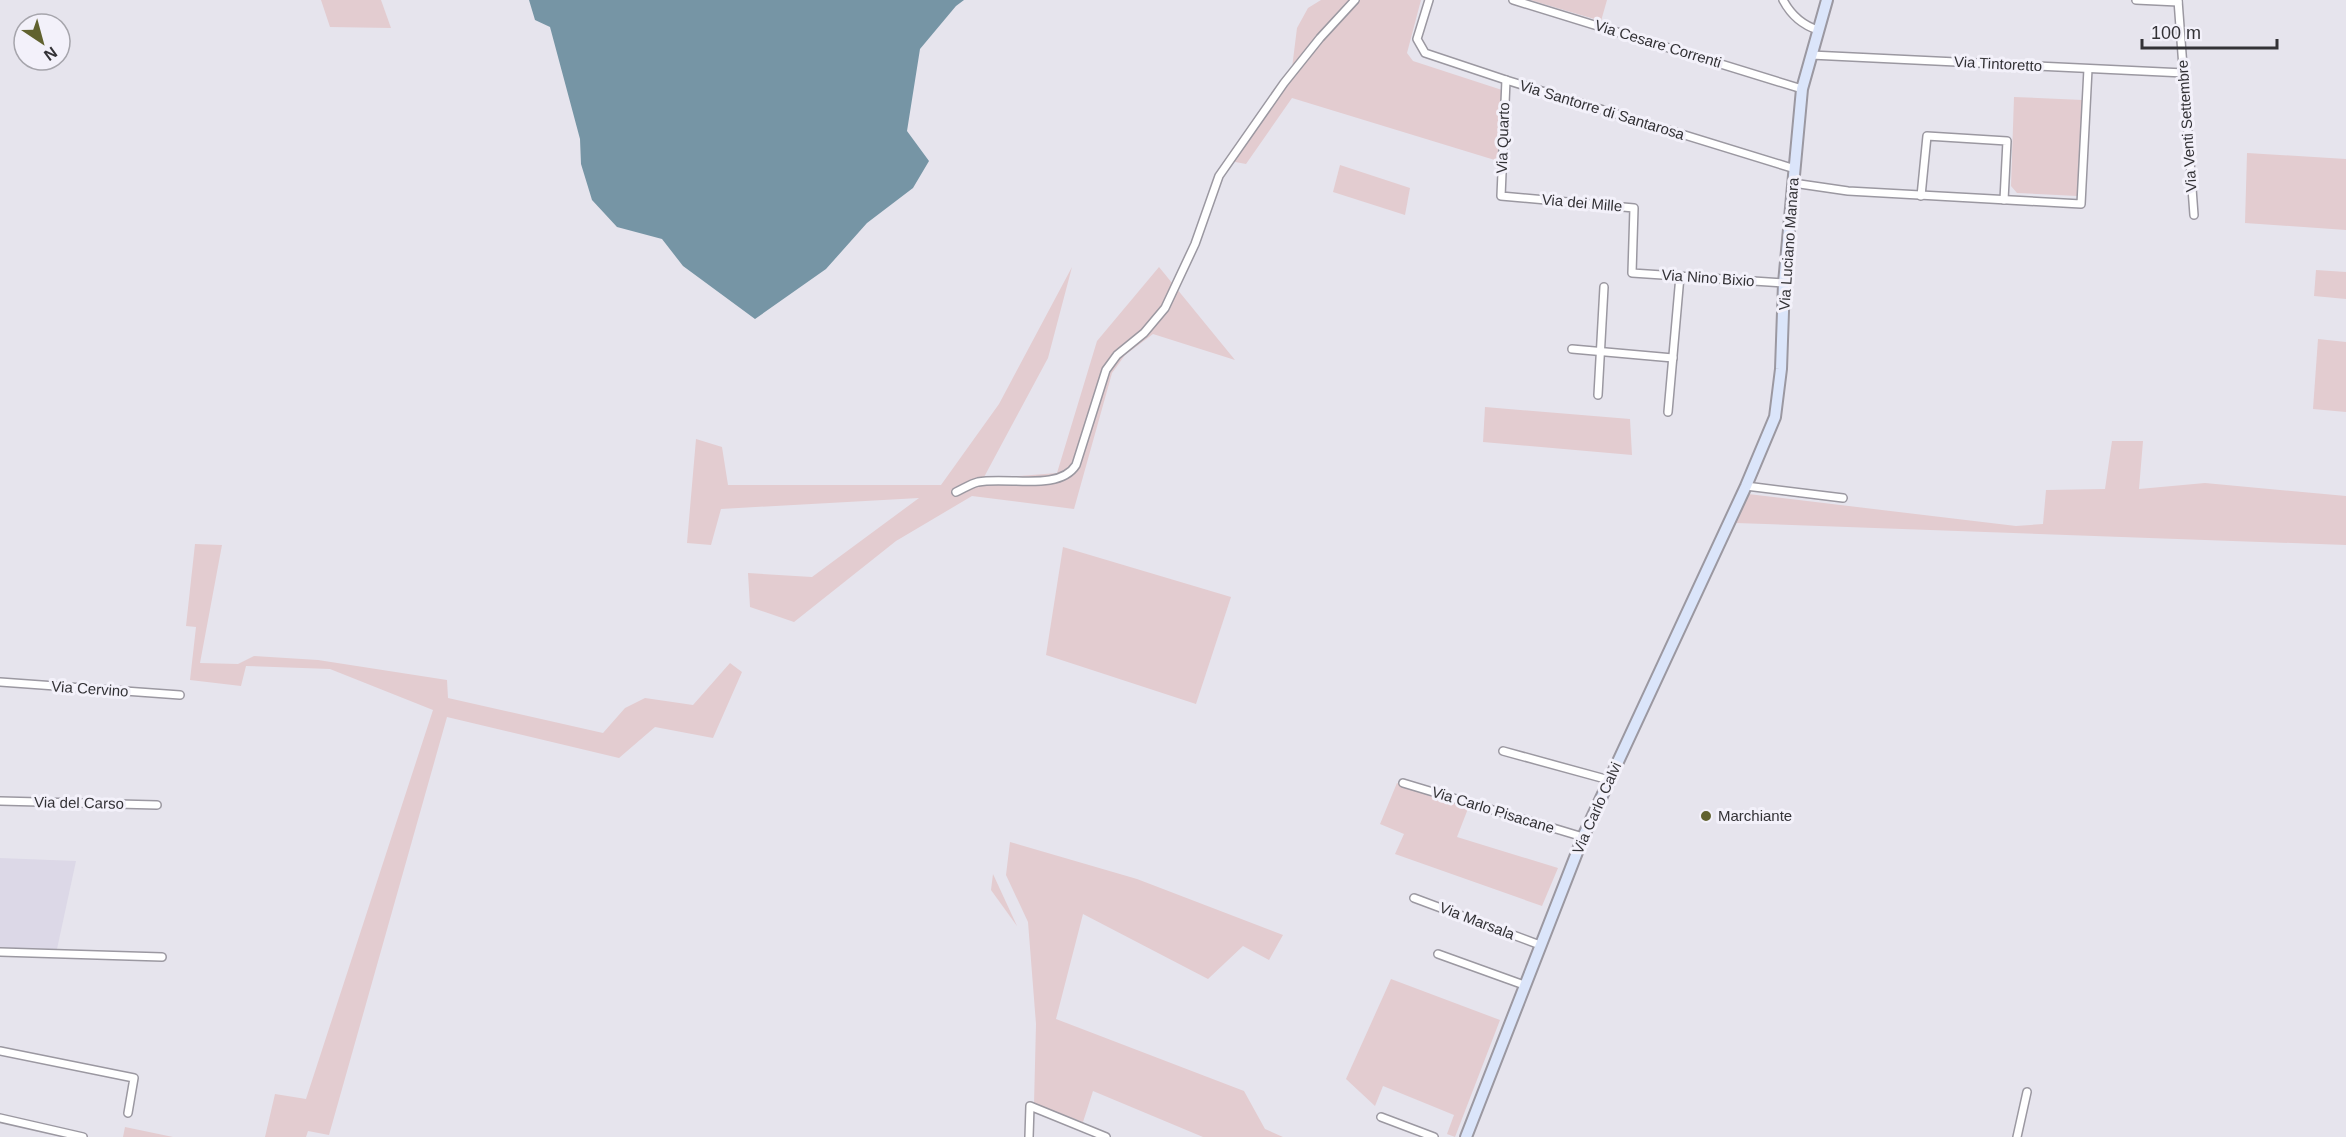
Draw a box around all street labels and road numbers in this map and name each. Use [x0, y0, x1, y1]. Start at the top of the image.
street label: Via Cesare Correnti [1593, 16, 1723, 71]
street label: Via Tintoretto [1954, 53, 2042, 74]
street label: Via Venti Settembre [2173, 59, 2200, 193]
street label: Via Santorre di Santarosa [1518, 76, 1687, 143]
street label: Via Quarto [1493, 102, 1512, 174]
street label: Via Luciano Manara [1775, 176, 1802, 311]
street label: Via dei Mille [1541, 191, 1623, 214]
street label: Via Nino Bixio [1661, 266, 1755, 289]
street label: Via Cervino [51, 677, 129, 700]
street label: Via Carlo Calvi [1569, 759, 1624, 856]
street label: Via Carlo Pisacane [1430, 783, 1556, 836]
street label: Via del Carso [34, 793, 124, 812]
street label: Via Marsala [1437, 898, 1518, 943]

